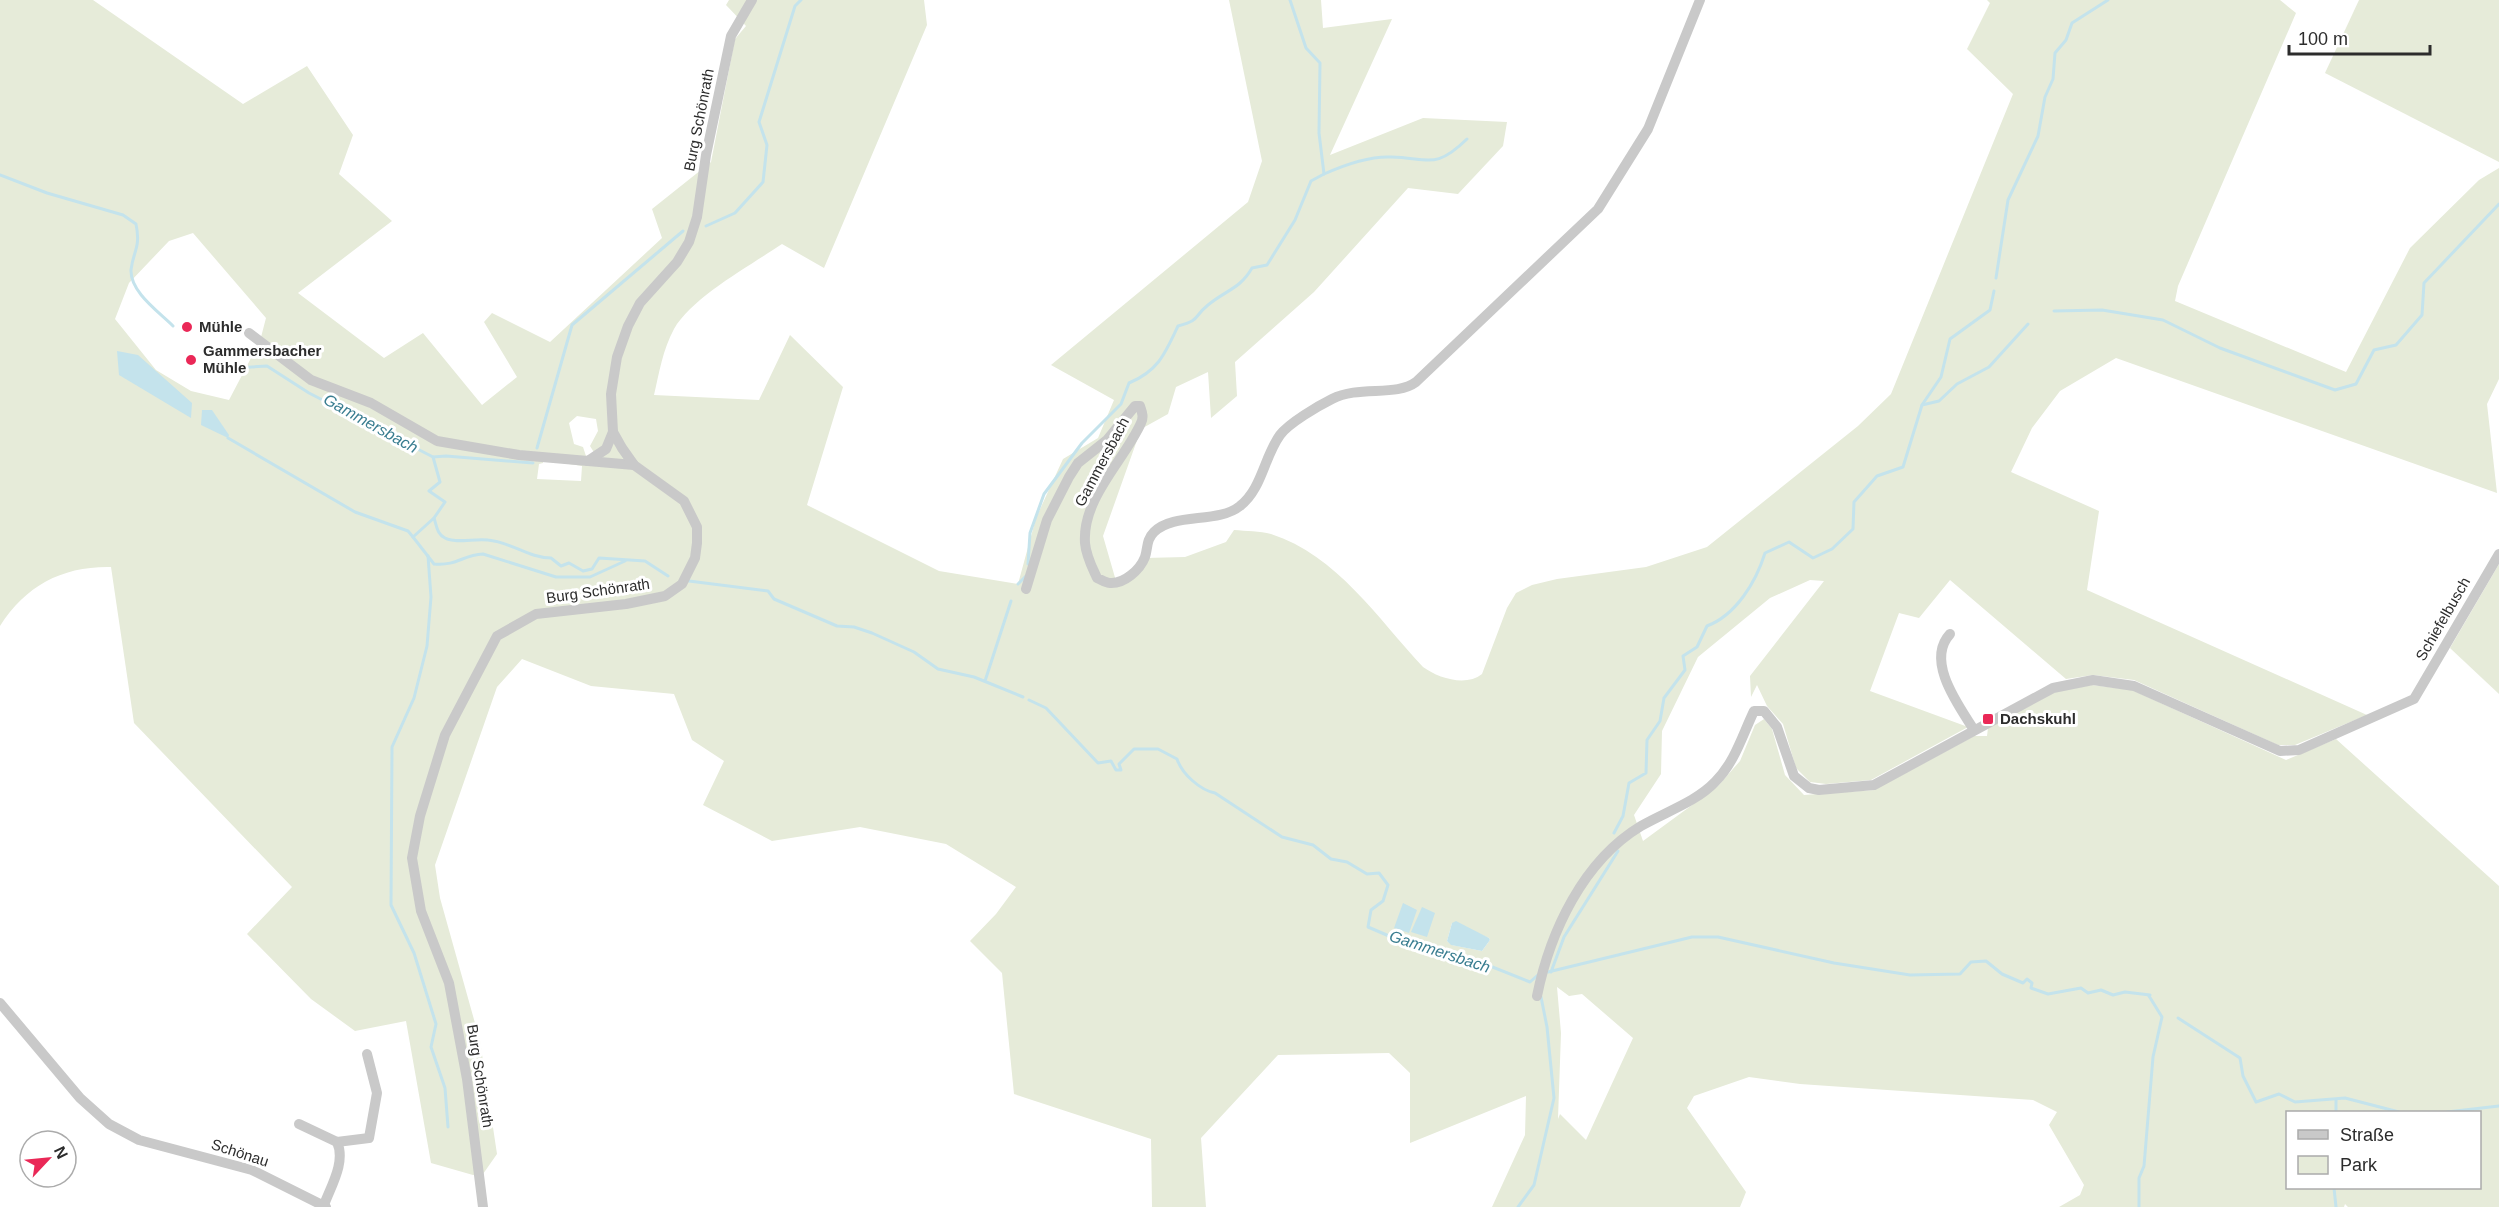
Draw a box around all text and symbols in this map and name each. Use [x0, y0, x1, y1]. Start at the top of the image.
scale bar [2289, 18, 2430, 56]
text: 100 m [2298, 29, 2348, 49]
street label: Burg Schönrath [680, 67, 717, 173]
place label: Mühle [199, 318, 242, 335]
marker: Mühle [180, 320, 194, 334]
place label: Gammersbacher Mühle [203, 342, 322, 376]
marker: Gammersbacher Mühle [184, 353, 198, 367]
water label: Gammersbach [321, 391, 421, 456]
street label: Gammersbach [1071, 414, 1132, 509]
street label: Schiefelbusch [2412, 574, 2473, 663]
street label: Burg Schönrath [545, 575, 651, 606]
place label: Dachskuhl [2000, 710, 2076, 727]
marker: Dachskuhl [1981, 712, 1995, 726]
water label: Gammersbach [1387, 927, 1492, 976]
street label: Burg Schönrath [464, 1023, 497, 1129]
legend [2286, 1111, 2481, 1189]
text: Straße [2340, 1125, 2394, 1145]
north arrow [18, 1129, 78, 1189]
street label: Schönau [209, 1135, 271, 1170]
text: N [51, 1144, 71, 1162]
text: Park [2340, 1155, 2378, 1175]

